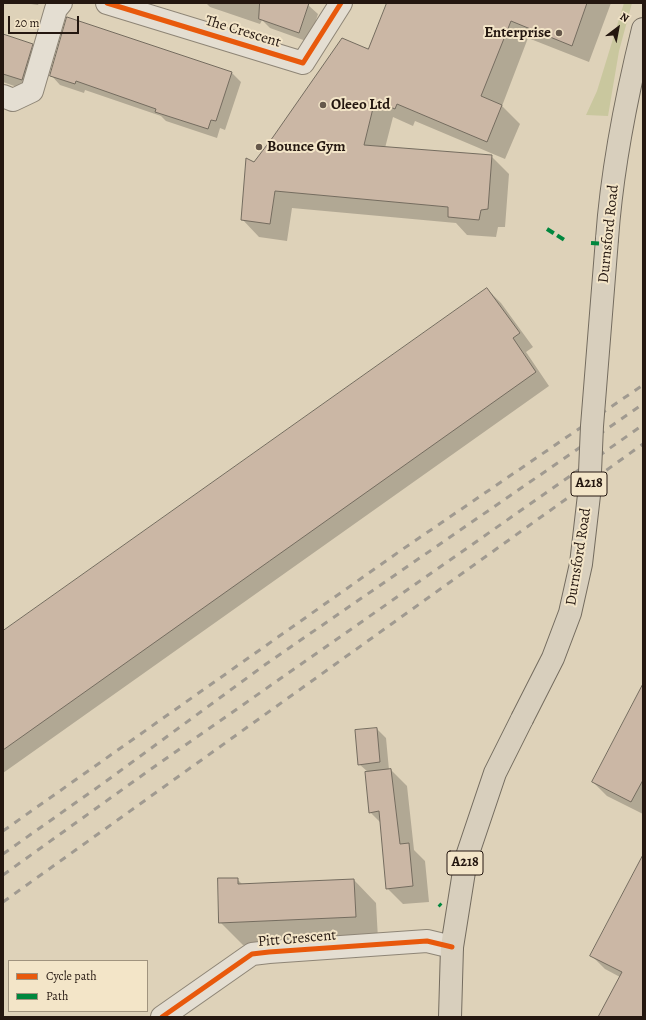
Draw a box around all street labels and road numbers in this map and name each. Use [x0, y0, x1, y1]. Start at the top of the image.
street label: The Crescent [203, 12, 283, 52]
street label: Durnsford Road [595, 184, 623, 284]
road number: A218 [571, 472, 607, 496]
street label: Durnsford Road [562, 507, 596, 607]
road number: A218 [447, 851, 483, 875]
street label: Pitt Crescent [257, 927, 337, 951]

